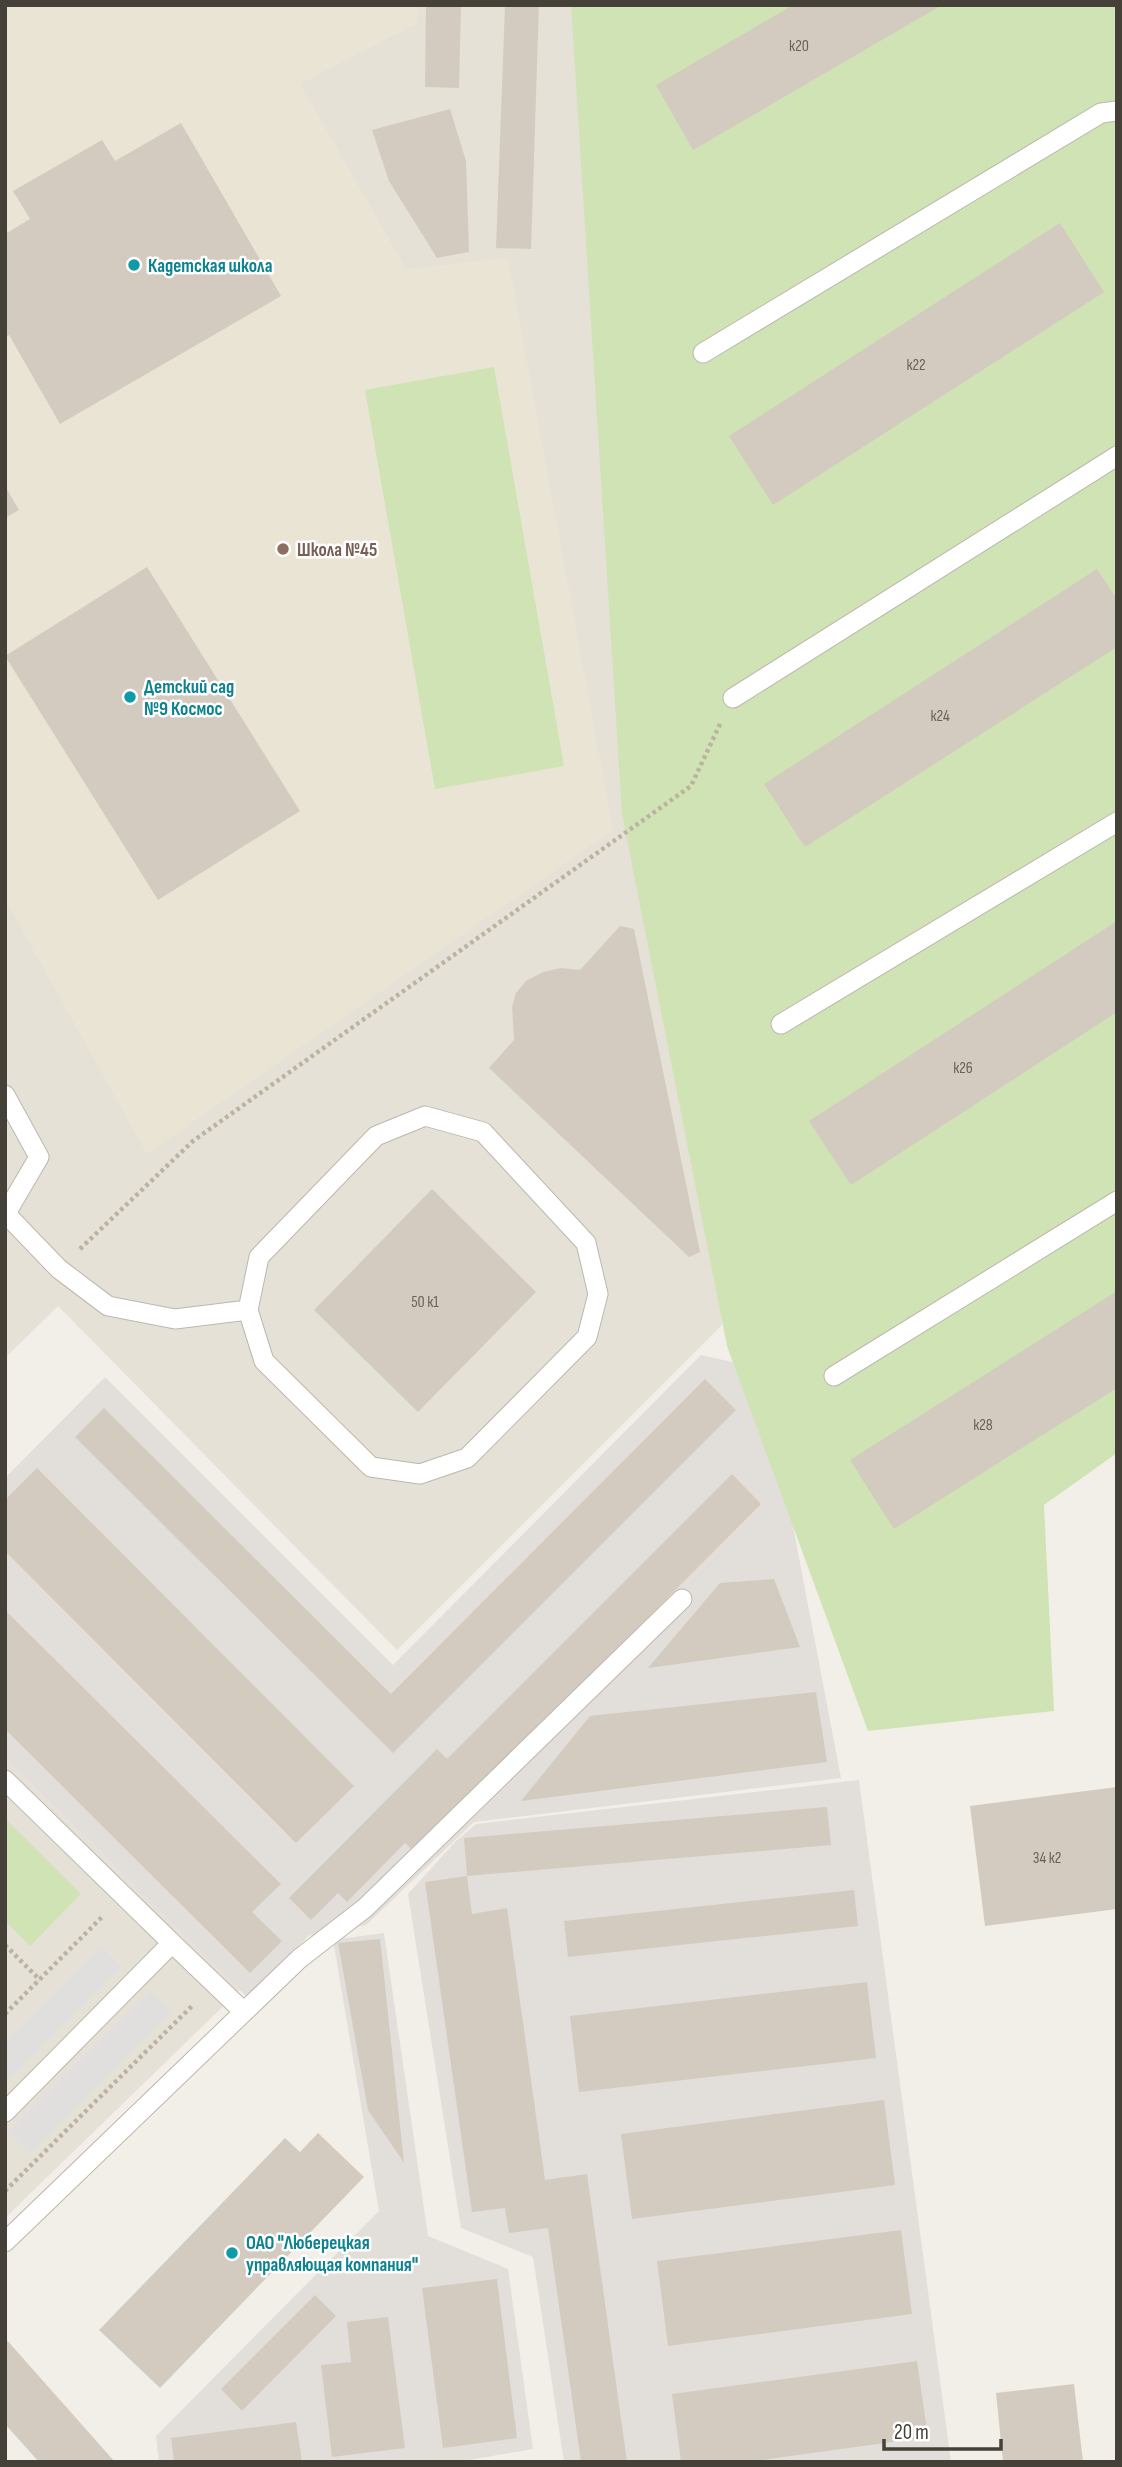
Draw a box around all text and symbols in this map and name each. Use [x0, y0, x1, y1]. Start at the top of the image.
house number: к20 [789, 37, 809, 56]
place label: Кадетская школа [148, 255, 273, 278]
marker: Кадетская школа [126, 257, 142, 273]
house number: к22 [906, 356, 926, 375]
place label: Школа №45 [297, 539, 377, 562]
marker: Школа №45 [275, 541, 291, 557]
place label: Детский сад №9 Космос [144, 676, 234, 721]
marker: Детский сад №9 Космос [122, 689, 138, 705]
house number: к24 [930, 707, 950, 726]
house number: к26 [953, 1059, 973, 1078]
house number: 50 к1 [411, 1293, 439, 1312]
house number: к28 [973, 1416, 993, 1435]
house number: 34 к2 [1033, 1849, 1061, 1868]
place label: ОАО "Люберецкая управляющая компания" [246, 2232, 418, 2277]
marker: ОАО "Люберецкая управляющая компания" [224, 2245, 240, 2261]
scale bar [884, 2408, 1001, 2452]
text: 20 m [894, 2420, 929, 2445]

